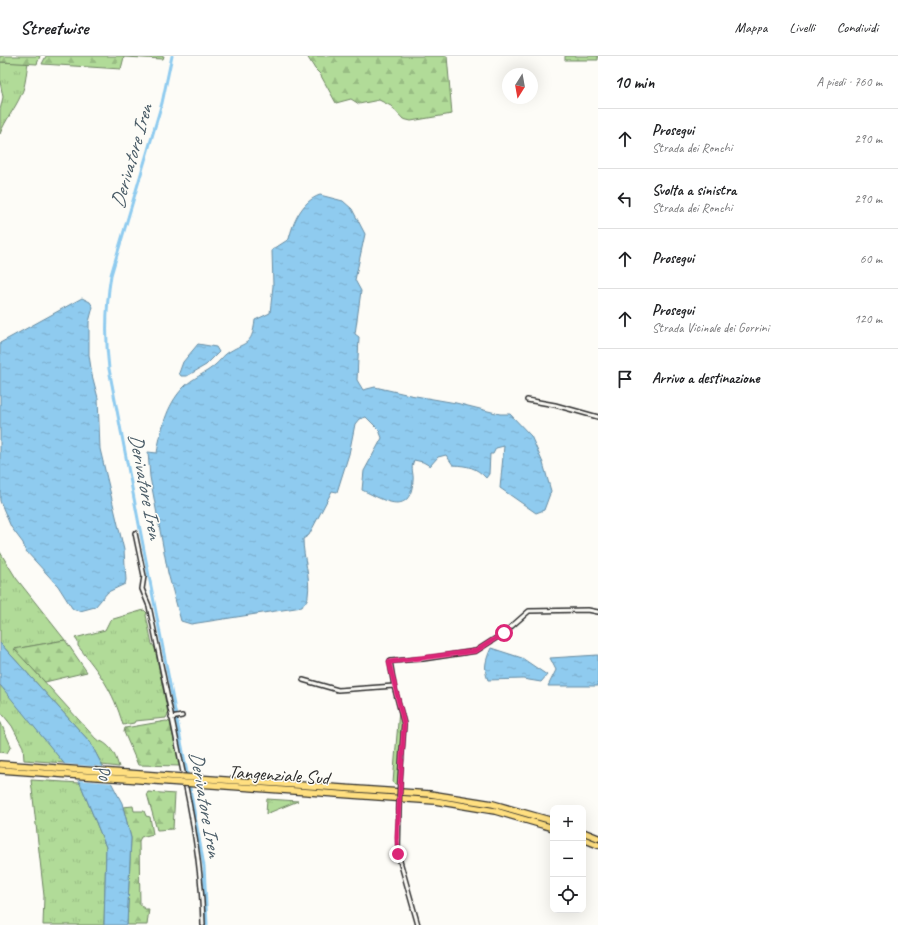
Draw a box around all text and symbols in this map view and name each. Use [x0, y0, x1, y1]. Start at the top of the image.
text: Streetwise [20, 16, 88, 40]
text: Mappa [735, 19, 767, 36]
text: Livelli [789, 19, 815, 36]
text: Condividi [837, 19, 878, 36]
north arrow [502, 68, 538, 104]
text: 10 min [614, 72, 654, 93]
text: A piedi · 760 m [817, 74, 882, 90]
water label: Derivatore Iren [105, 99, 159, 211]
text: Prosegui [652, 121, 694, 140]
icon: ahead [614, 128, 636, 150]
text: 290 m [854, 131, 882, 147]
text: Strada dei Ronchi [652, 140, 732, 156]
text: Svolta a sinistra [652, 181, 736, 200]
icon: left [614, 188, 636, 210]
text: 290 m [854, 191, 882, 207]
text: Strada dei Ronchi [652, 200, 732, 216]
icon: ahead [614, 248, 636, 270]
text: Prosegui [652, 249, 694, 268]
text: 60 m [860, 251, 882, 267]
text: Prosegui [652, 301, 694, 320]
icon: ahead [614, 308, 636, 330]
text: 120 m [854, 311, 882, 327]
text: Strada Vicinale dei Gorrini [652, 320, 769, 336]
icon: arrive [614, 368, 636, 390]
text: Arrivo a destinazione [652, 369, 760, 388]
water label: Derivatore Iren [123, 431, 168, 543]
route start [495, 624, 513, 642]
water label: Derivatore Iren [184, 749, 227, 861]
water label: Po [88, 759, 119, 786]
street label: Tangenziale Sud [228, 760, 333, 791]
map controls [550, 805, 586, 913]
button: + [550, 805, 586, 841]
button: − [550, 841, 586, 877]
route end [389, 845, 407, 863]
button: locate [550, 877, 586, 913]

